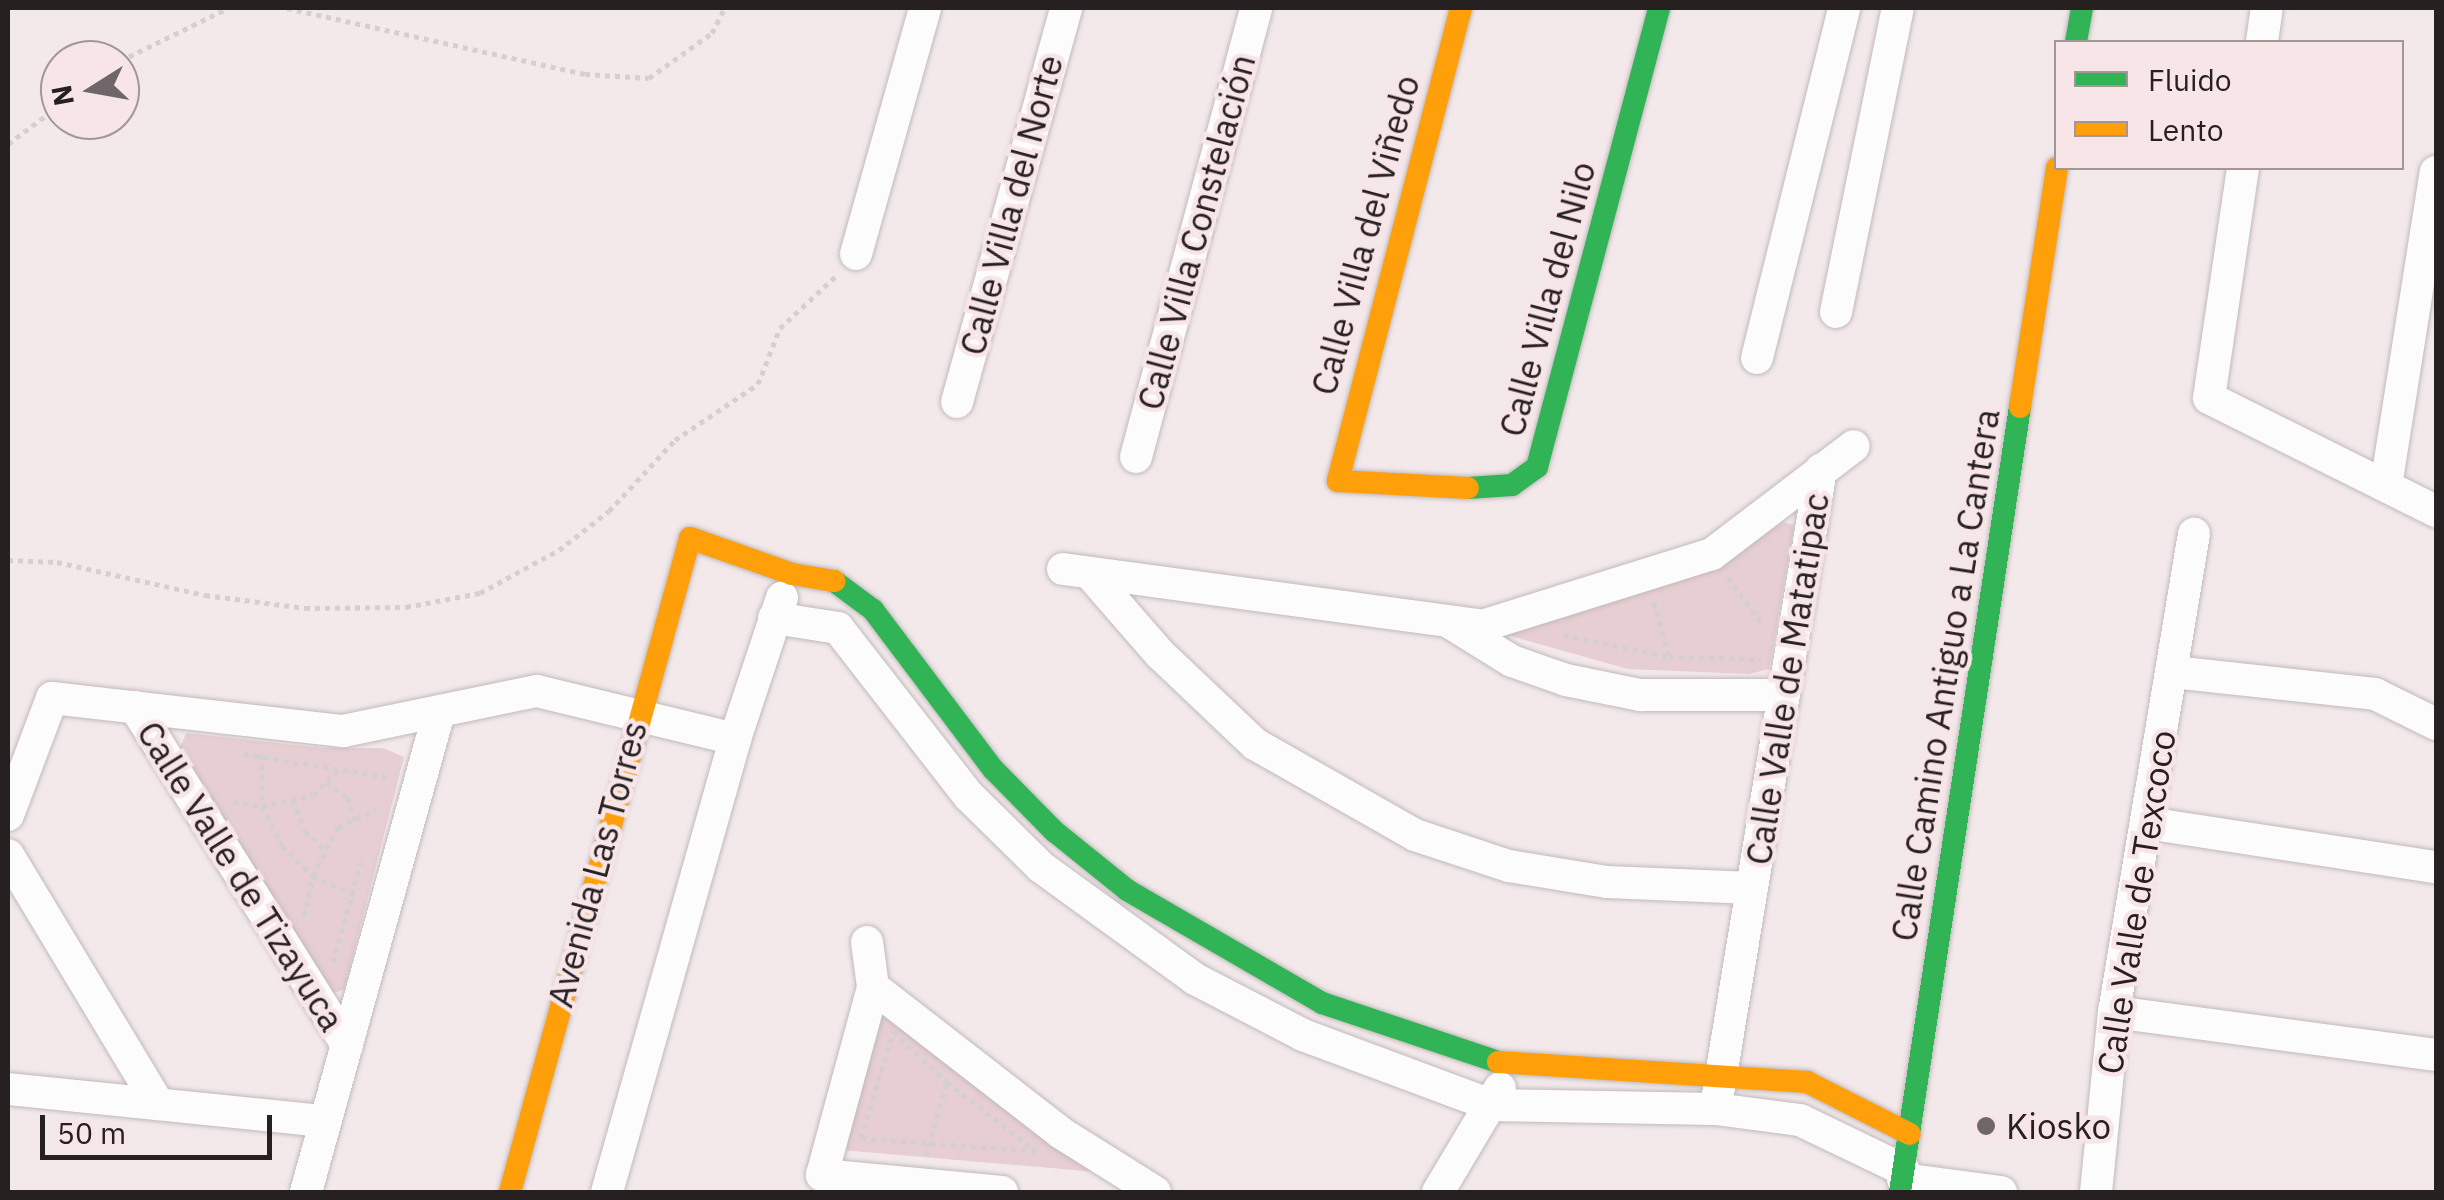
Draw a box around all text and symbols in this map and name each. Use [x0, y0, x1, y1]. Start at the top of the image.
north arrow [40, 40, 140, 140]
legend [2054, 40, 2404, 170]
street label: Calle Villa Constelación [1128, 50, 1264, 414]
street label: Calle Villa del Norte [951, 51, 1071, 359]
text: Fluido [2148, 60, 2232, 99]
street label: Calle Villa del Viñedo [1302, 71, 1428, 399]
text: N [42, 82, 82, 109]
text: Lento [2148, 110, 2223, 149]
street label: Calle Villa del Nilo [1490, 157, 1604, 441]
street label: Calle Camino Antiguo a La Cantera [1882, 406, 2008, 944]
street label: Calle Valle de Matatipac [1737, 490, 1837, 868]
street label: Calle Valle de Tizayuca [129, 713, 353, 1039]
street label: Avenida Las Torres [539, 716, 655, 1012]
street label: Calle Valle de Texcoco [2088, 727, 2184, 1077]
scale bar [45, 1095, 278, 1157]
place label: Kiosko [2006, 1105, 2111, 1147]
text: 50 m [57, 1113, 126, 1152]
marker: Kiosko [1975, 1115, 1997, 1137]

